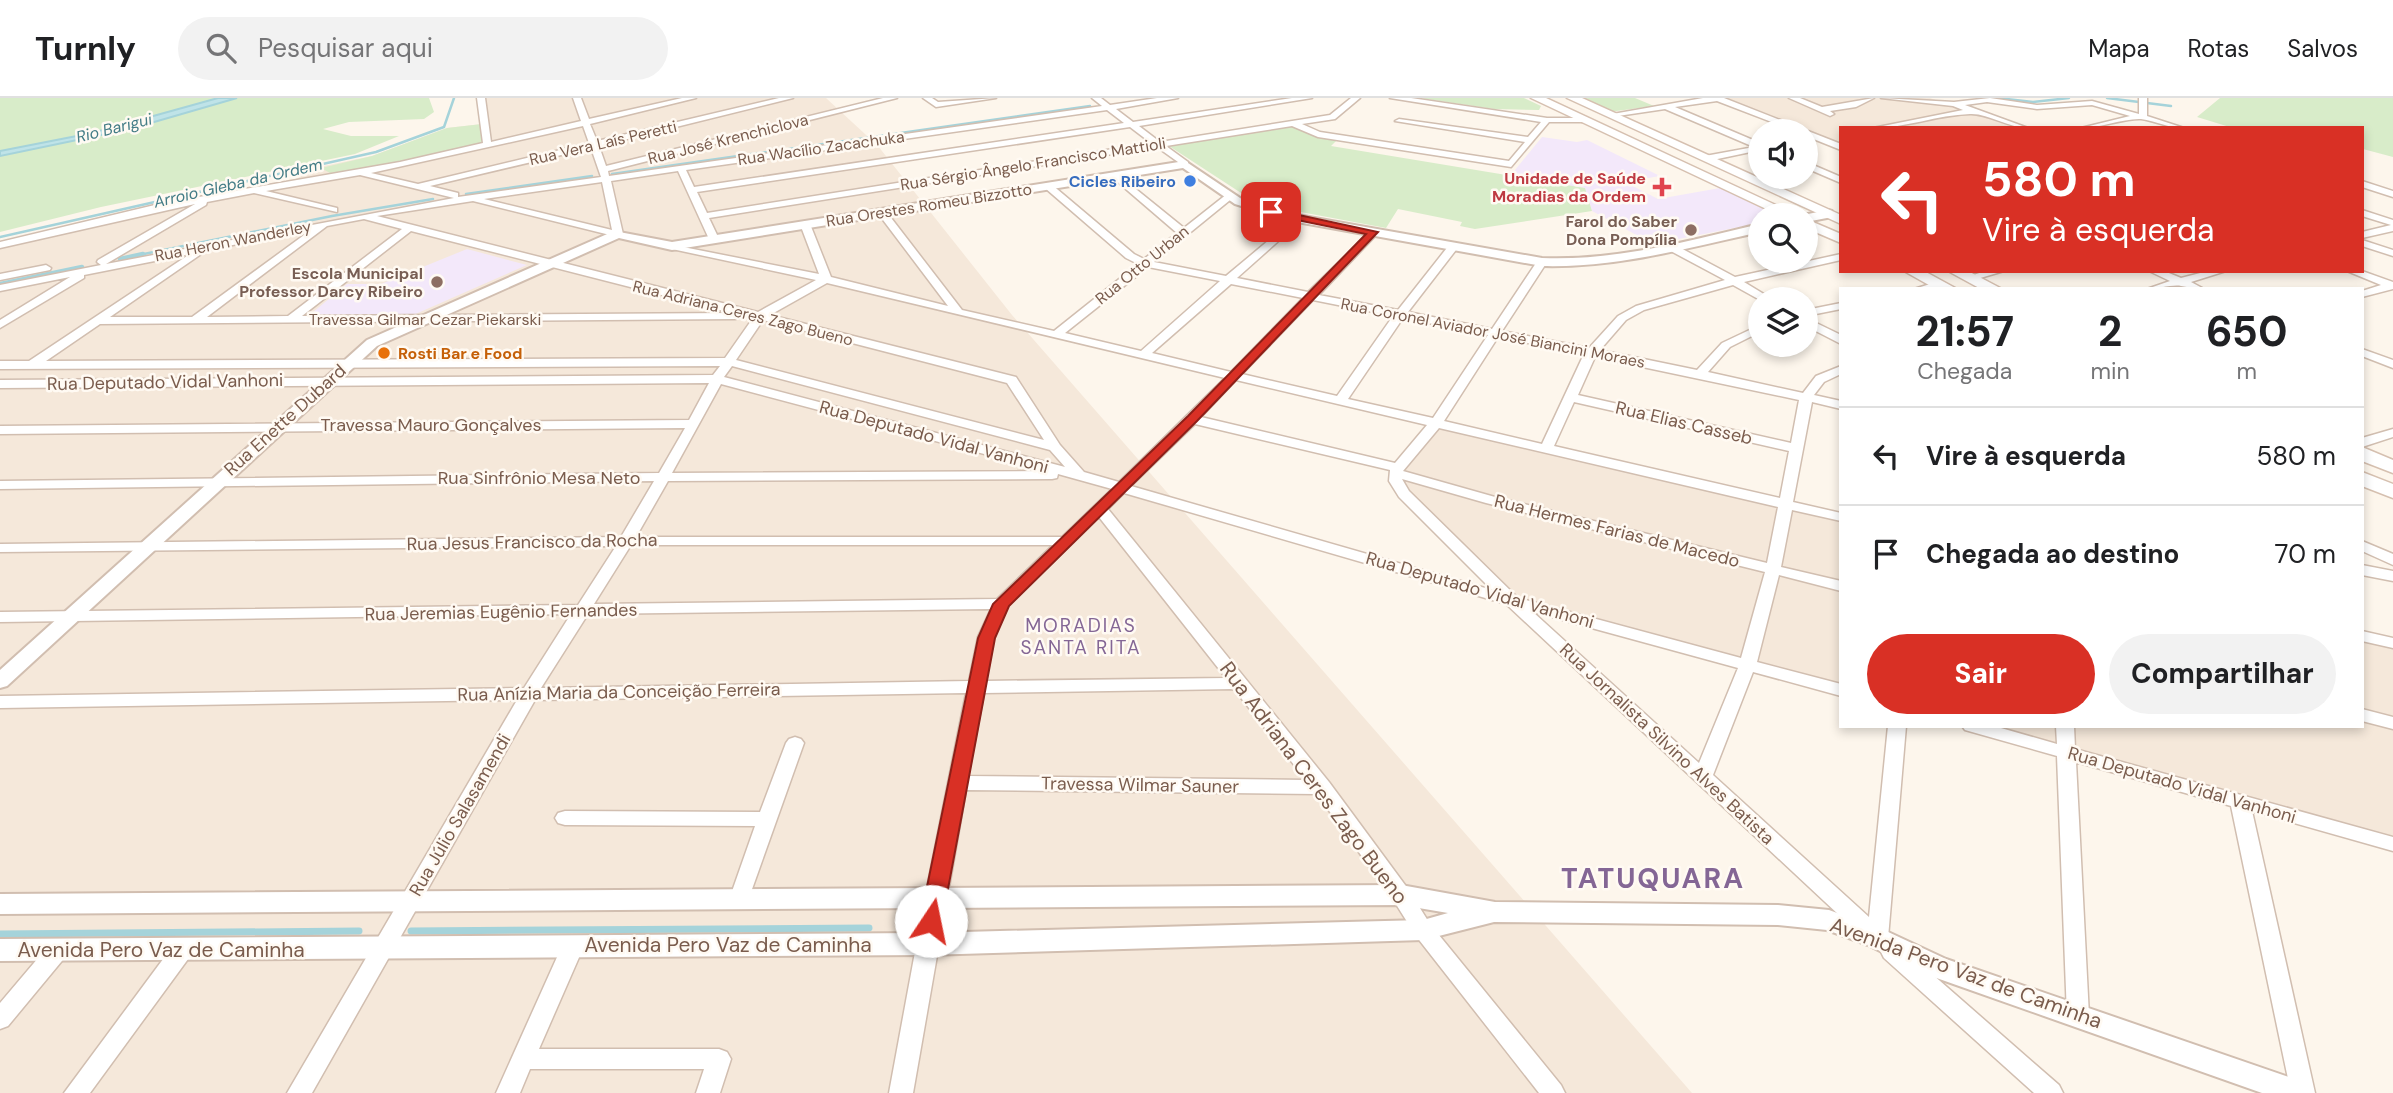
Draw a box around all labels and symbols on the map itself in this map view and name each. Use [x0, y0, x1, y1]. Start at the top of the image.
water label: Rio Barigui [74, 108, 155, 148]
street label: Rua José Krenchiclova [646, 109, 810, 169]
street label: Rua Vera Laís Peretti [527, 116, 679, 170]
street label: Rua Wacílio Zacachuka [736, 126, 906, 170]
street label: Rua Sérgio Ângelo Francisco Mattioli [899, 133, 1167, 195]
water label: Arroio Gleba da Ordem [151, 153, 324, 213]
place label: Unidade de Saúde Moradias da Ordem [1492, 168, 1646, 207]
place label: Cicles Ribeiro [1069, 171, 1176, 192]
marker: Cicles Ribeiro [1182, 173, 1198, 189]
marker: Unidade de Saúde Moradias da Ordem [1652, 177, 1672, 197]
street label: Rua Orestes Romeu Bizzotto [825, 178, 1033, 232]
pin [1241, 182, 1301, 242]
place label: Farol do Saber Dona Pompília [1566, 211, 1677, 250]
street label: Rua Heron Wanderley [153, 216, 313, 266]
street label: Rua Otto Urban [1091, 221, 1193, 309]
marker: Farol do Saber Dona Pompília [1683, 222, 1699, 238]
place label: Escola Municipal Professor Darcy Ribeiro [239, 263, 423, 302]
marker: Escola Municipal Professor Darcy Ribeiro [429, 274, 445, 290]
street label: Rua Adriana Ceres Zago Bueno [631, 275, 855, 351]
street label: Rua Coronel Aviador José Biancini Moraes [1339, 293, 1647, 373]
street label: Travessa Gilmar Cezar Piekarski [309, 309, 541, 330]
place label: Rosti Bar e Food [398, 343, 522, 364]
marker: Rosti Bar e Food [376, 345, 392, 361]
street label: Rua Enette Dubard [219, 359, 351, 481]
street label: Rua Deputado Vidal Vanhoni [47, 368, 283, 396]
street label: Rua Deputado Vidal Vanhoni [817, 395, 1051, 479]
street label: Rua Elias Casseb [1613, 396, 1755, 450]
street label: Travessa Mauro Gonçalves [320, 413, 542, 437]
street label: Rua Sinfrônio Mesa Neto [438, 466, 640, 490]
street label: Rua Hermes Farias de Macedo [1492, 489, 1742, 573]
street label: Rua Jesus Francisco da Rocha [406, 528, 658, 556]
street label: Rua Deputado Vidal Vanhoni [1363, 546, 1597, 634]
street label: Rua Jeremias Eugênio Fernandes [364, 598, 638, 626]
district label: MORADIAS SANTA RITA [1020, 613, 1142, 660]
street label: Rua Jornalista Silvino Alves Batista [1554, 638, 1780, 850]
street label: Rua Adriana Ceres Zago Bueno [1213, 656, 1415, 910]
street label: Rua Anízia Maria da Conceição Ferreira [457, 677, 781, 707]
street label: Rua Júlio Salasamendi [404, 729, 516, 901]
street label: Rua Deputado Vidal Vanhoni [2065, 741, 2299, 829]
street label: Travessa Wilmar Sauner [1041, 771, 1239, 799]
district label: TATUQUARA [1561, 860, 1745, 897]
position arrow [894, 884, 968, 958]
street label: Avenida Pero Vaz de Caminha [1826, 911, 2106, 1035]
street label: Avenida Pero Vaz de Caminha [584, 931, 872, 959]
street label: Avenida Pero Vaz de Caminha [17, 936, 305, 964]

